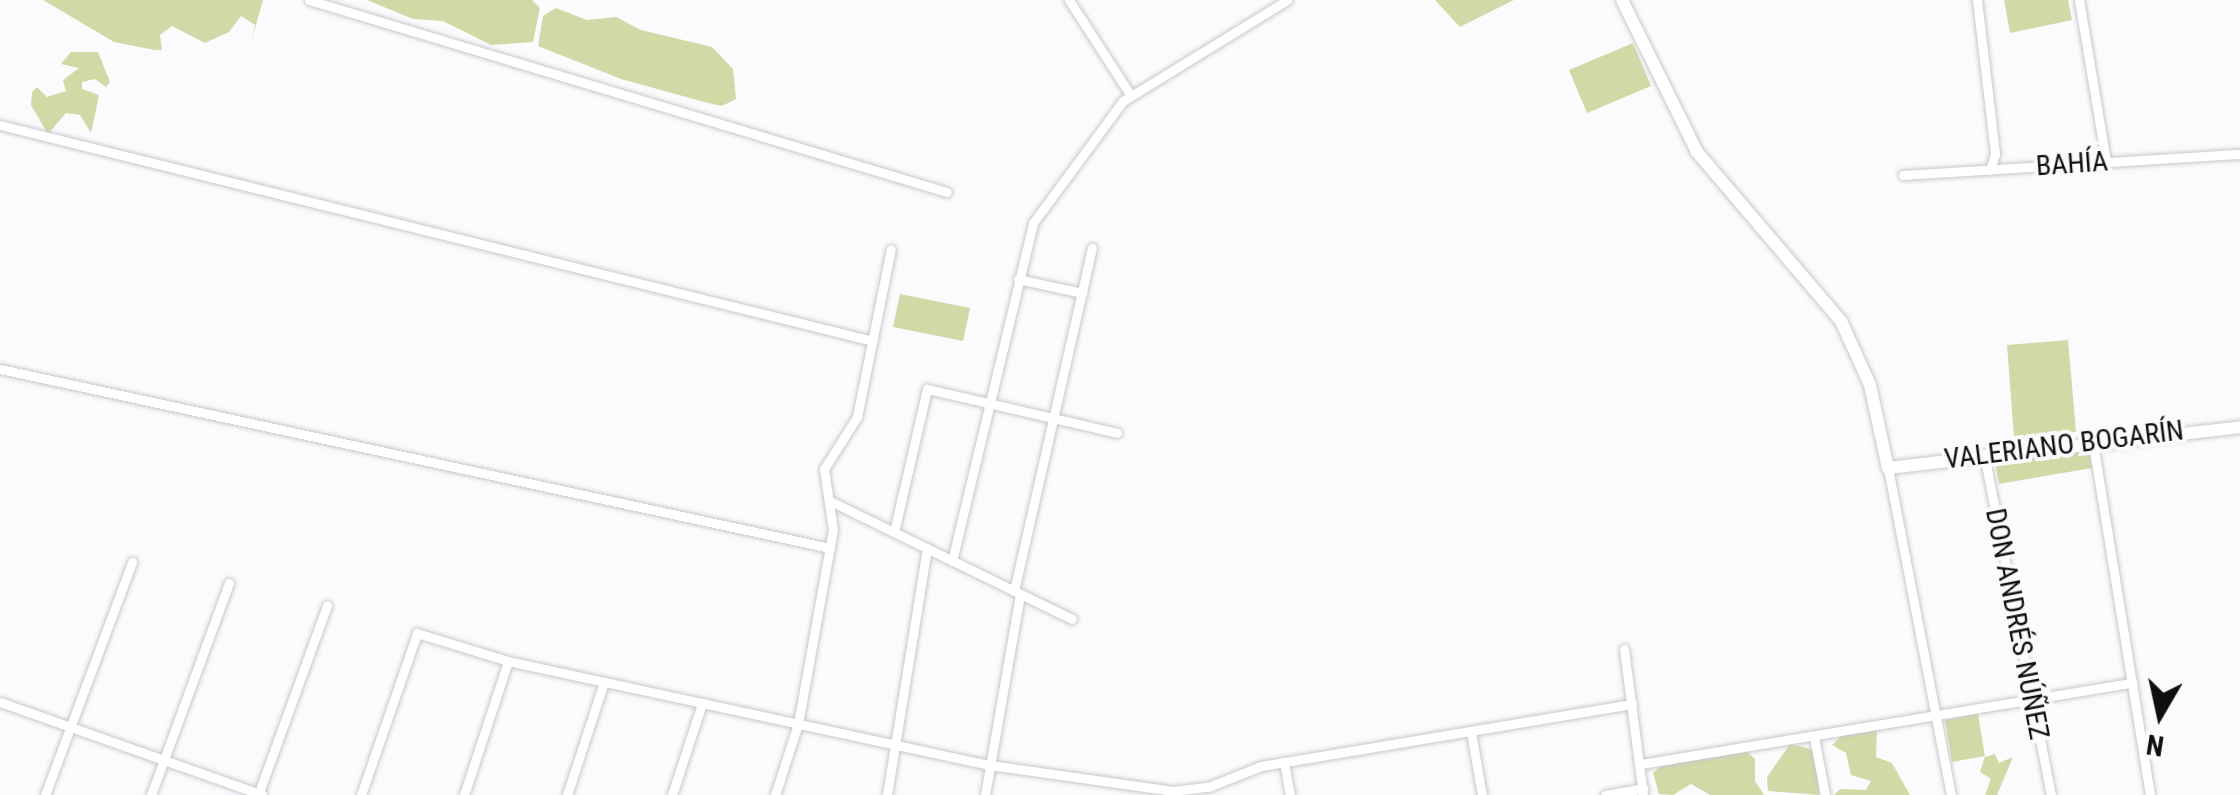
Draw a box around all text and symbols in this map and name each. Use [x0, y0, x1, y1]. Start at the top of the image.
street label: BAHÍA [2035, 145, 2109, 183]
street label: VALERIANO BOGARÍN [1942, 414, 2186, 476]
street label: DON ANDRÉS NÚÑEZ [1978, 506, 2056, 742]
north arrow [2110, 665, 2210, 765]
text: N [2144, 727, 2166, 763]

